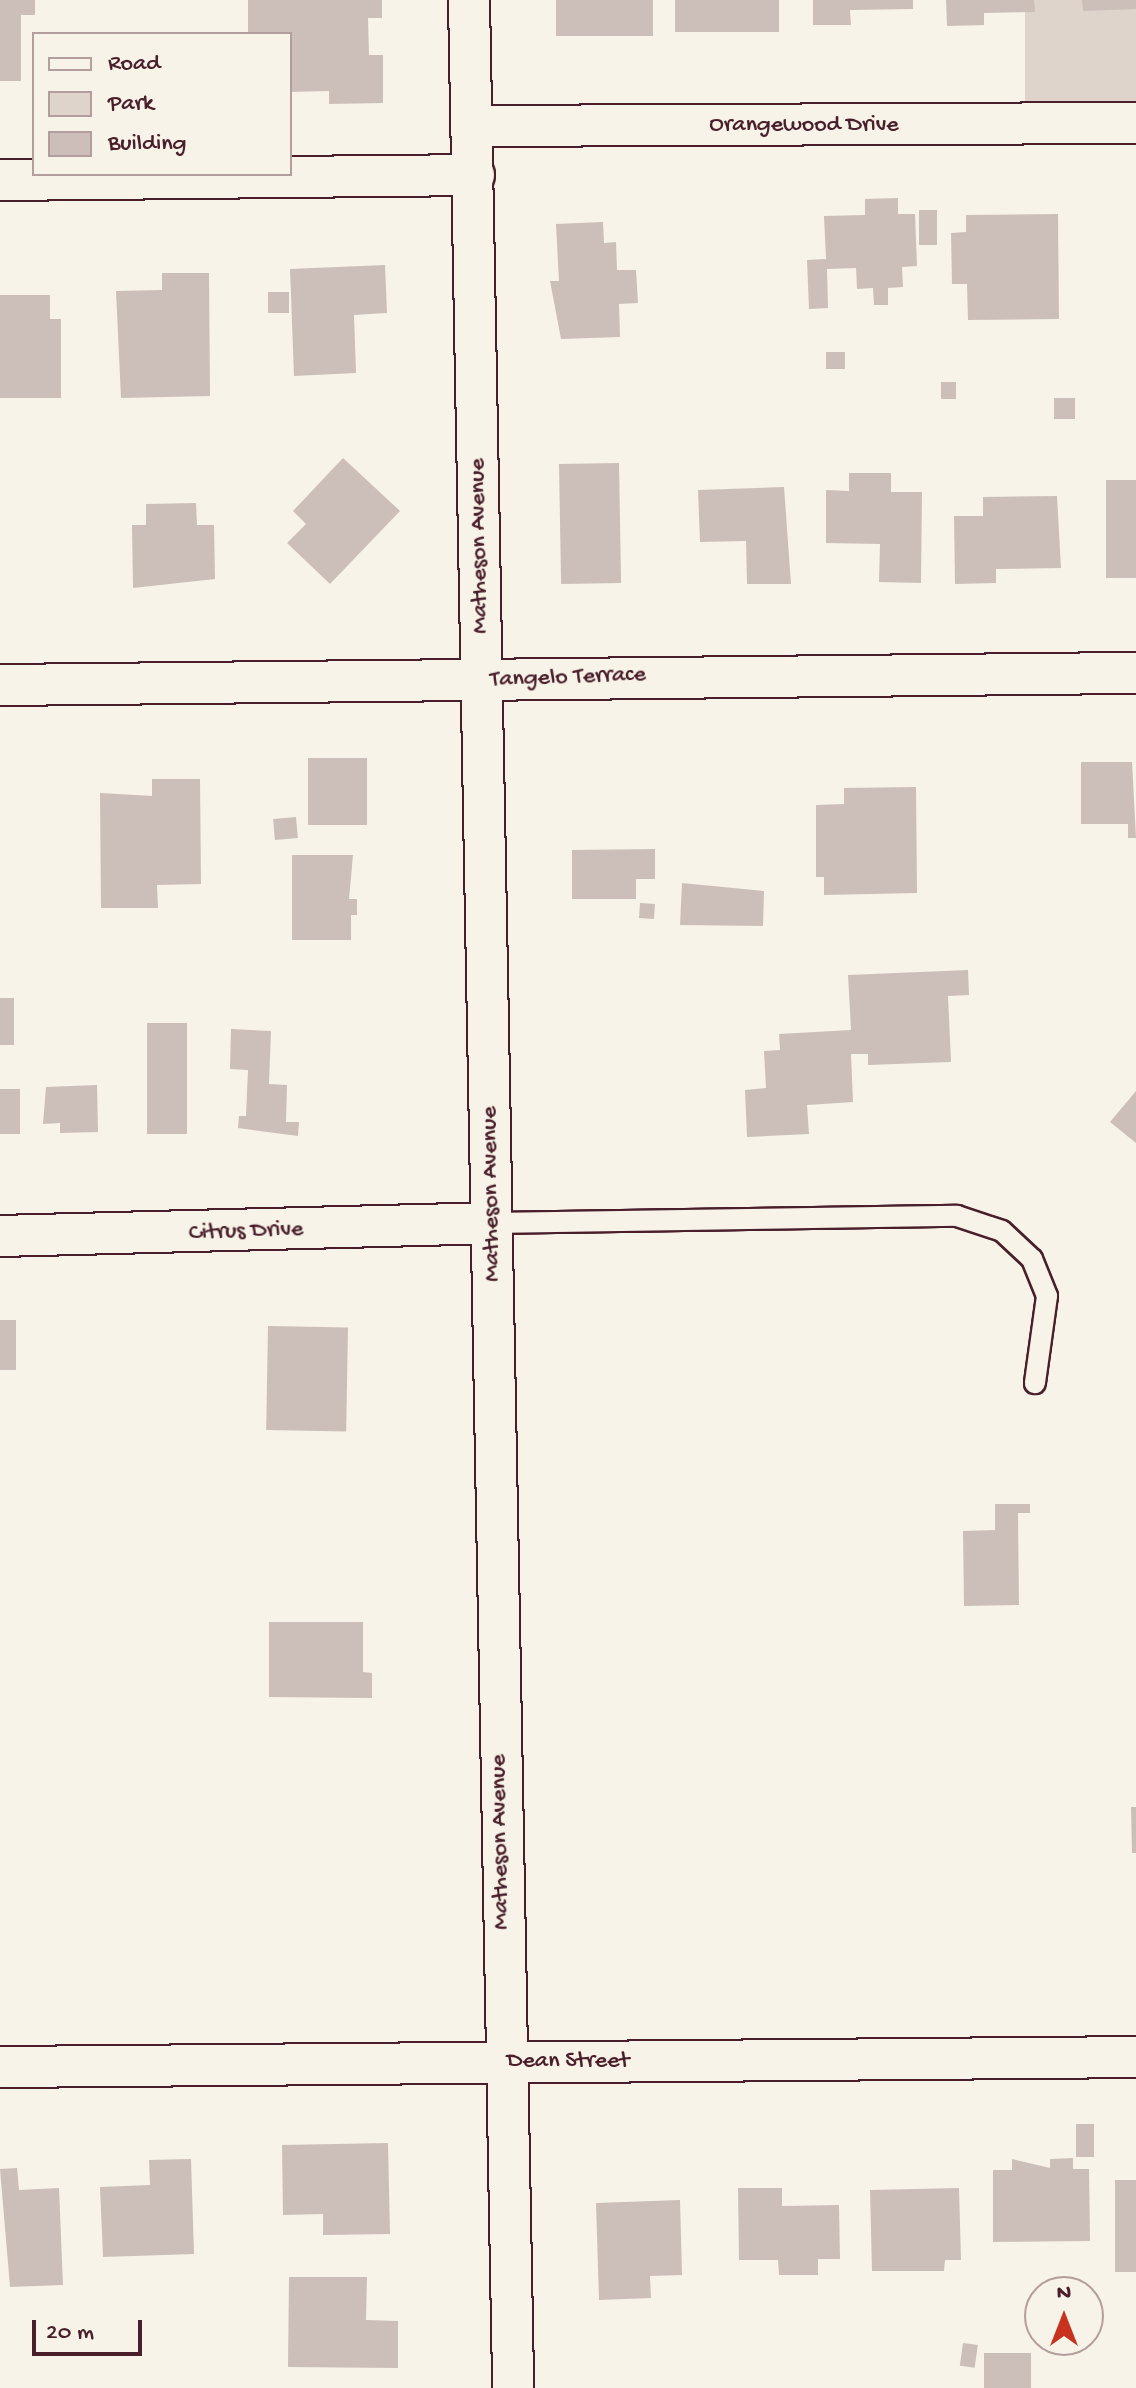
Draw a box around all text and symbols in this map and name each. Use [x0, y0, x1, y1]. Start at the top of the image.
legend [32, 32, 292, 176]
text: Road [108, 50, 160, 79]
text: Park [108, 90, 154, 119]
street label: Orangewood Drive [709, 112, 899, 140]
text: Building [108, 130, 186, 159]
street label: Matheson Avenue [464, 458, 496, 634]
street label: Tangelo Terrace [490, 661, 646, 695]
street label: Matheson Avenue [476, 1106, 508, 1282]
street label: Citrus Drive [188, 1216, 304, 1248]
street label: Matheson Avenue [485, 1754, 517, 1930]
street label: Dean Street [507, 2048, 629, 2076]
north arrow [1024, 2276, 1104, 2356]
text: N [1057, 2281, 1071, 2307]
scale bar [36, 2304, 146, 2354]
text: 20 m [46, 2319, 94, 2348]

